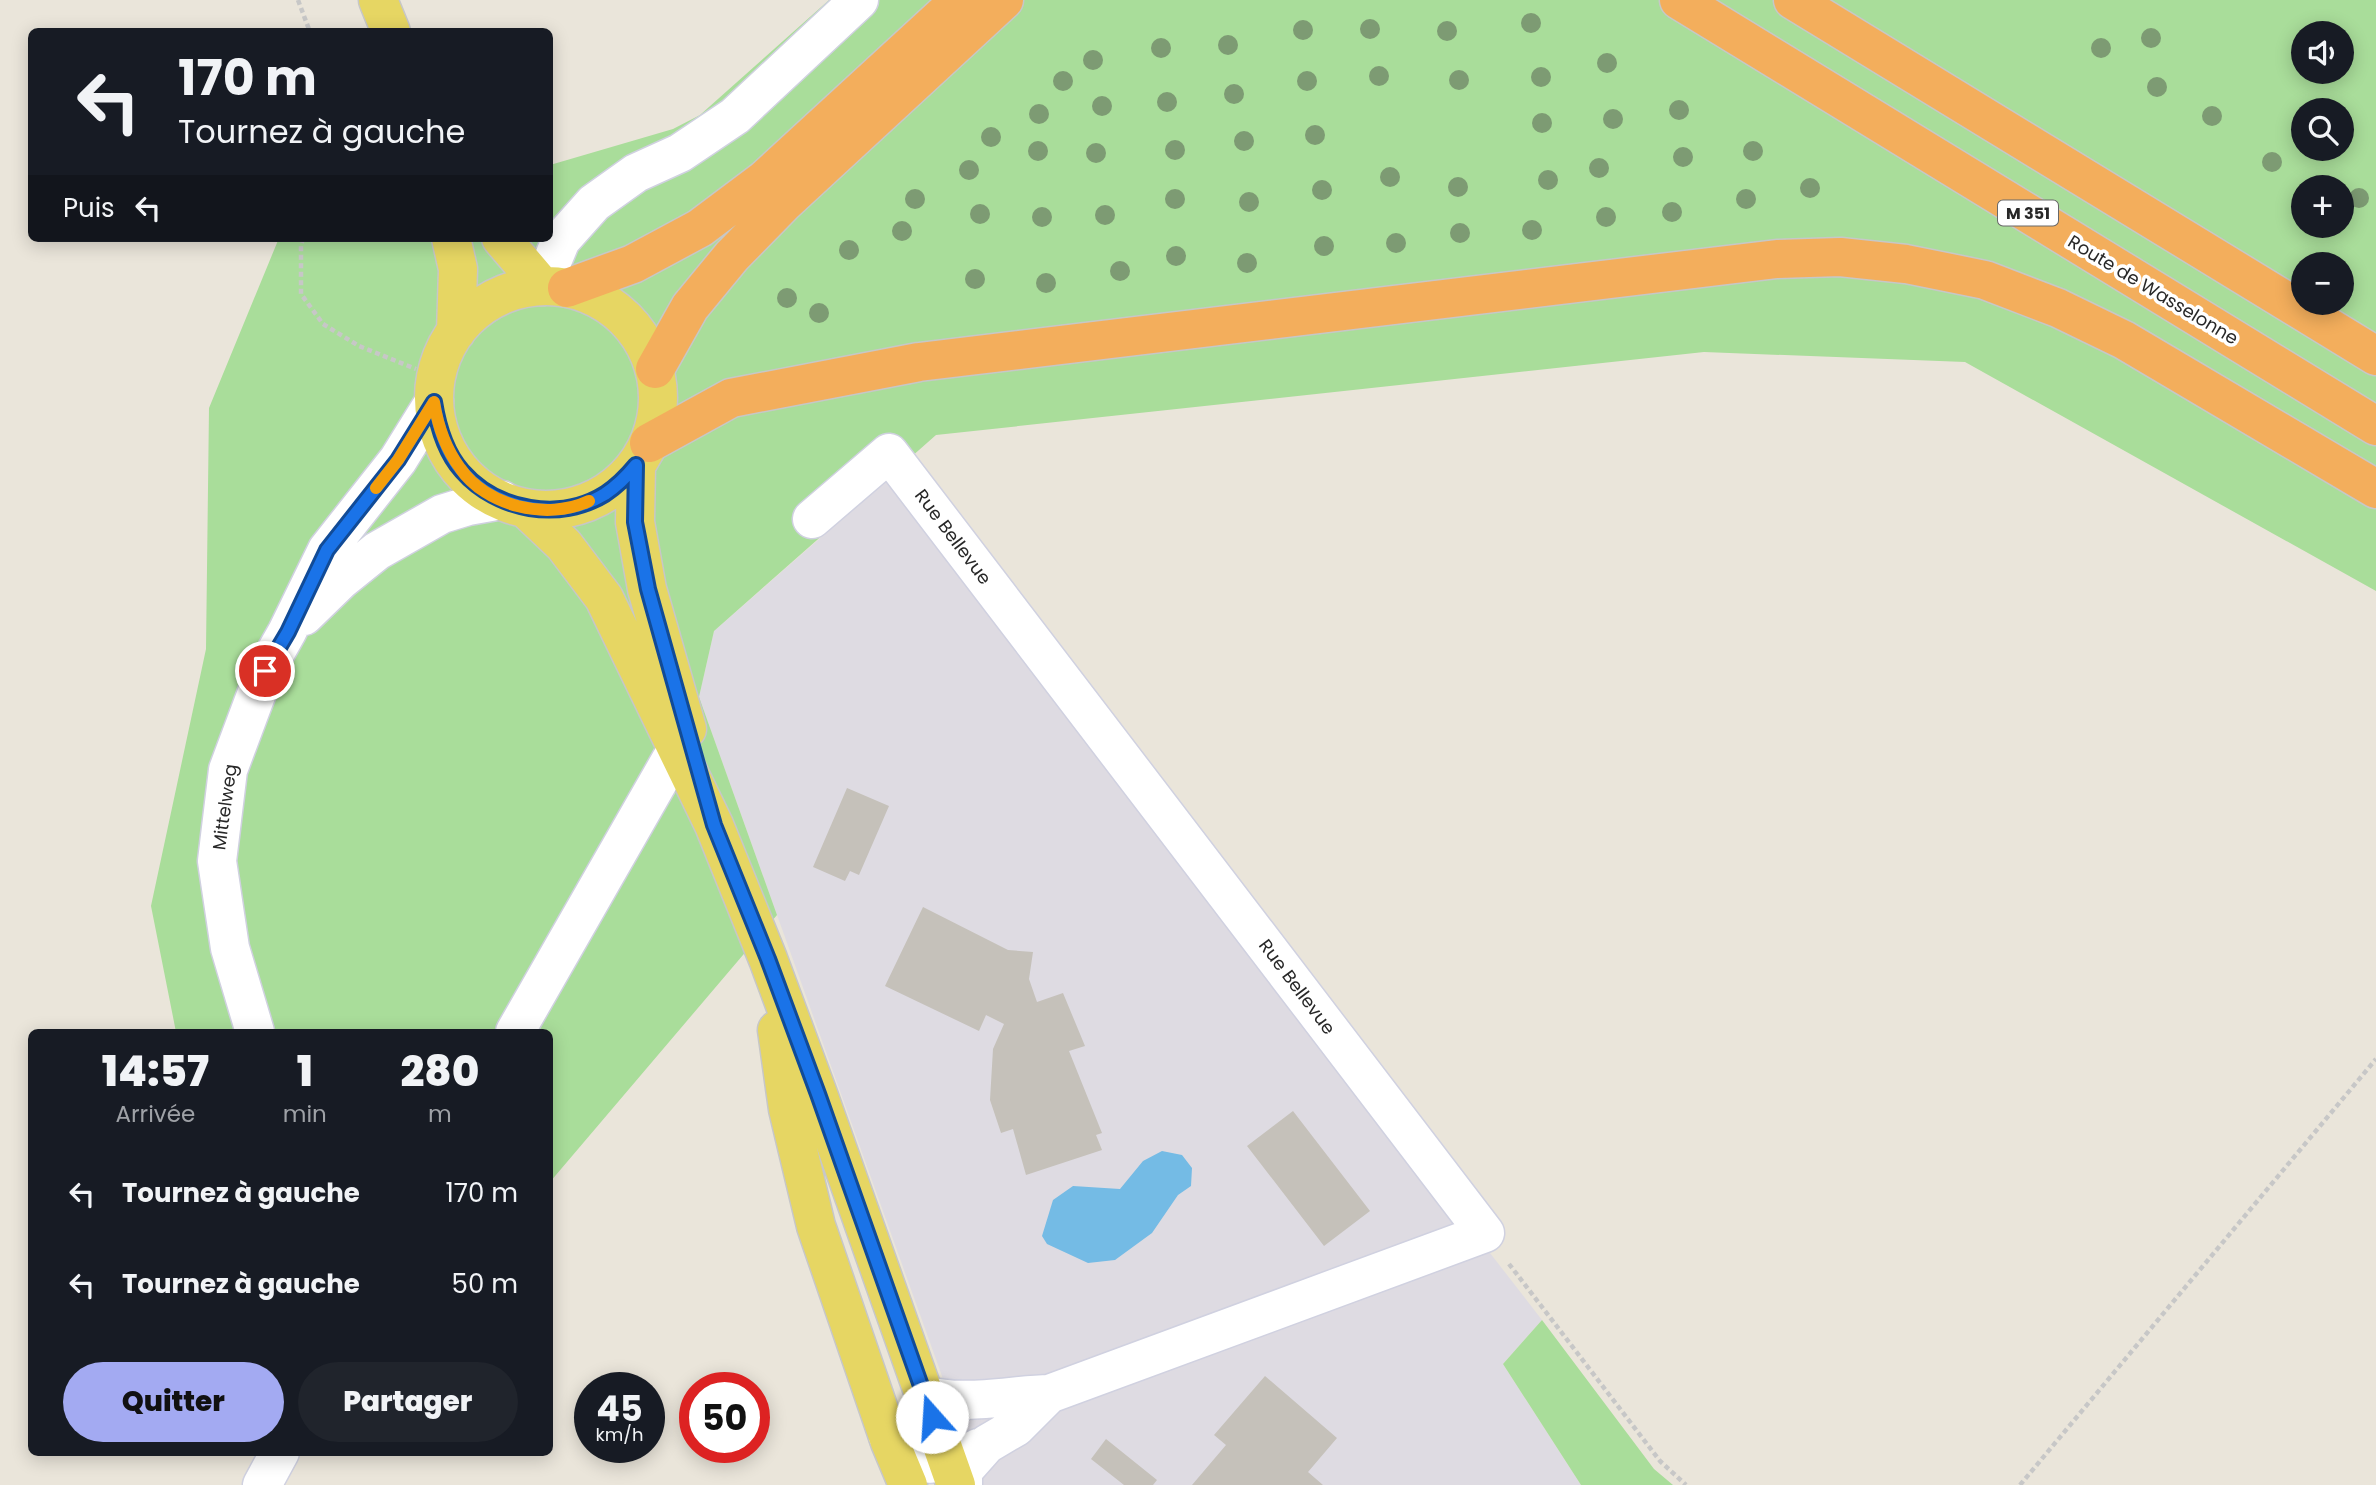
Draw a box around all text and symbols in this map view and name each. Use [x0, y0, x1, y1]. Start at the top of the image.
map controls [2291, 21, 2354, 315]
button: sound [2291, 21, 2354, 84]
text: 170 m [178, 44, 317, 112]
icon: left [63, 56, 154, 147]
button: search [2291, 98, 2354, 161]
text: Tournez à gauche [178, 109, 465, 154]
button: + [2291, 175, 2354, 238]
icon: left [129, 189, 167, 227]
text: Puis [63, 190, 115, 226]
road number: M 351 [1998, 200, 2058, 226]
street label: Route de Wasselonne [2063, 229, 2243, 350]
button: − [2291, 252, 2354, 315]
street label: Rue Bellevue [909, 484, 998, 590]
pin [235, 641, 295, 701]
icon: arrive [246, 652, 284, 690]
street label: Mittelweg [206, 762, 243, 852]
street label: Rue Bellevue [1253, 934, 1342, 1040]
text: 14:57 [102, 1042, 209, 1101]
text: 1 [297, 1042, 313, 1101]
text: 280 [400, 1042, 479, 1101]
text: Arrivée [115, 1098, 195, 1130]
text: min [283, 1098, 327, 1130]
text: m [428, 1098, 452, 1130]
icon: left [63, 1175, 101, 1213]
text: Tournez à gauche [122, 1175, 360, 1211]
text: 170 m [445, 1175, 518, 1211]
icon: left [63, 1266, 101, 1304]
text: Tournez à gauche [122, 1266, 360, 1302]
text: 50 m [452, 1266, 518, 1302]
button: Quitter [63, 1362, 284, 1442]
button: Partager [298, 1362, 518, 1442]
speed limit sign: 50 [679, 1372, 770, 1463]
position arrow [895, 1380, 969, 1454]
text: 45 [596, 1384, 643, 1433]
text: km/h [596, 1422, 643, 1447]

